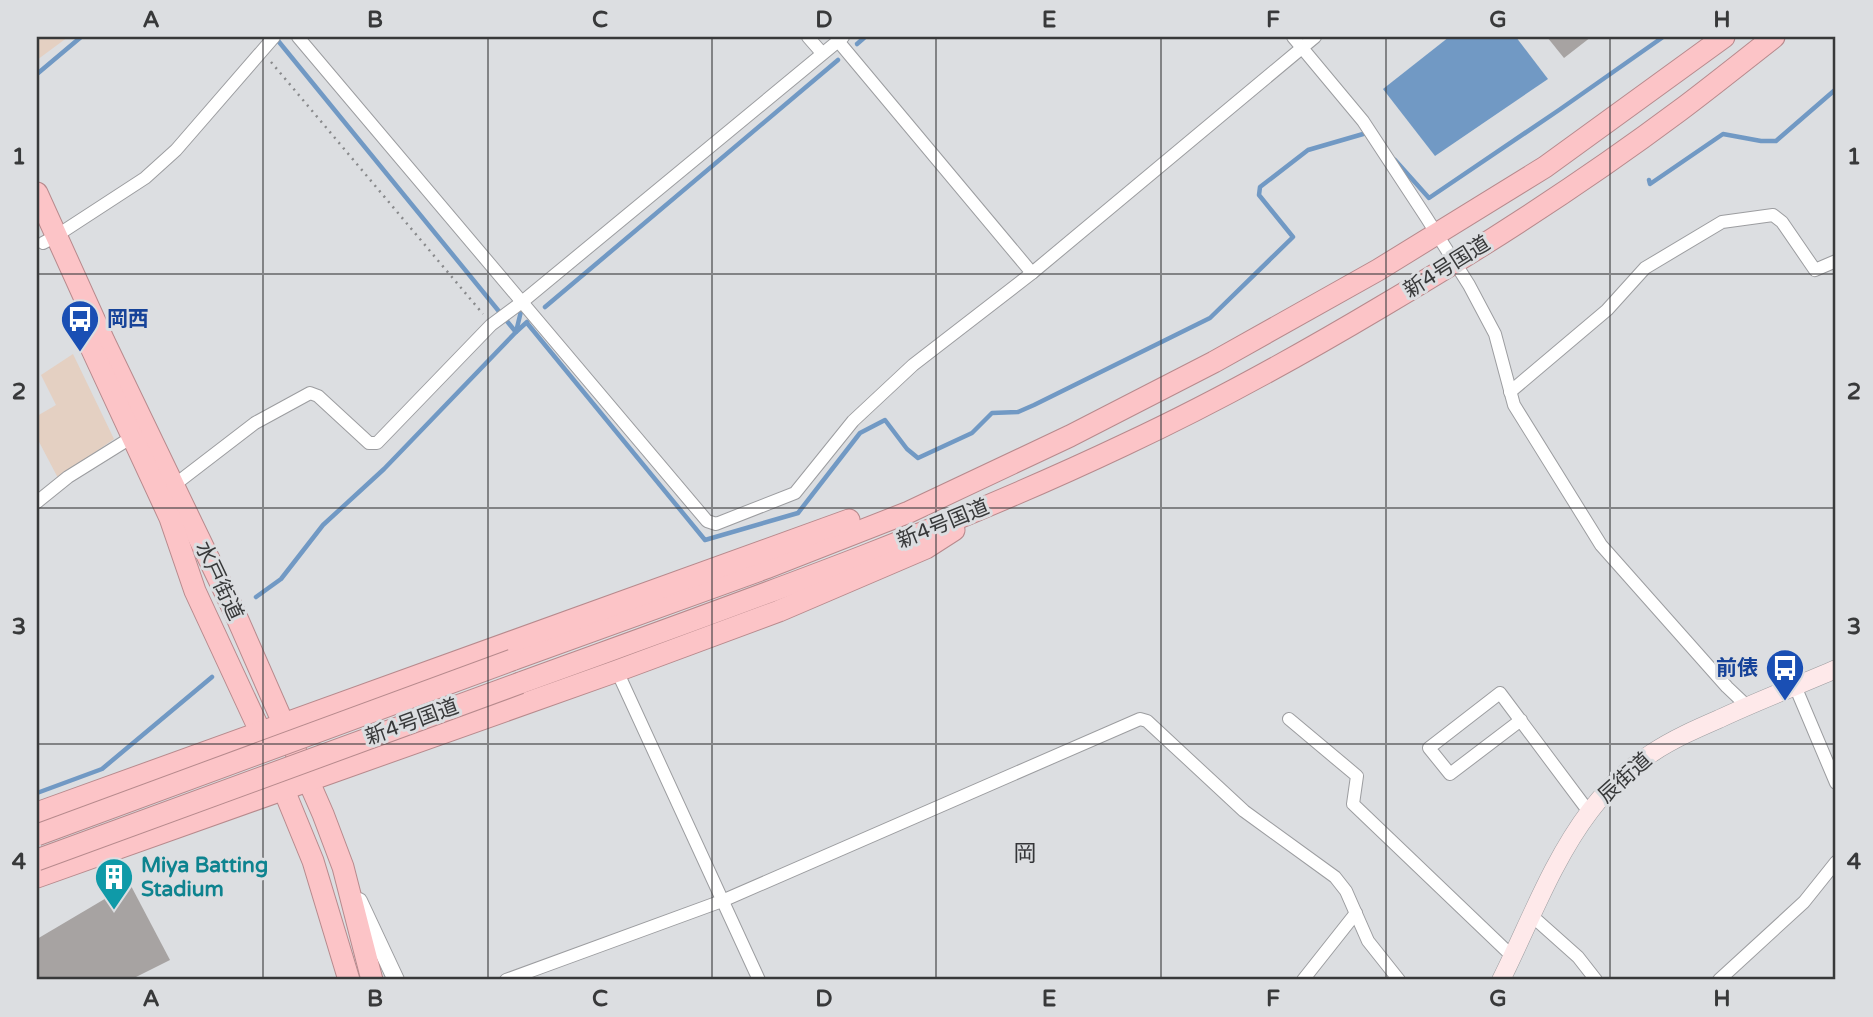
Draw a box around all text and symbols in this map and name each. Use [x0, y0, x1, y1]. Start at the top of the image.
text: A [142, 6, 160, 34]
text: B [367, 6, 383, 34]
text: C [592, 6, 608, 34]
text: D [815, 6, 833, 34]
text: E [1042, 6, 1056, 34]
text: F [1266, 6, 1280, 34]
text: G [1489, 6, 1507, 34]
text: H [1713, 6, 1731, 34]
text: 1 [12, 143, 26, 171]
text: 1 [1847, 143, 1861, 171]
street label: 新4号国道 [1399, 231, 1495, 303]
bus stop icon: 岡西 [59, 298, 101, 353]
place label: 岡西 [107, 307, 149, 332]
text: 2 [12, 378, 26, 406]
text: 2 [1847, 378, 1861, 406]
street label: 新4号国道 [893, 494, 993, 554]
street label: 水戸街道 [190, 538, 248, 624]
text: 3 [12, 613, 26, 641]
text: 3 [1847, 613, 1861, 641]
bus stop icon: 前俵 [1764, 647, 1806, 702]
place label: 前俵 [1716, 656, 1758, 681]
street label: 新4号国道 [362, 694, 462, 750]
street label: 辰街道 [1593, 748, 1657, 808]
district label: 岡 [1014, 840, 1037, 868]
text: 4 [12, 848, 27, 876]
text: 4 [1847, 848, 1862, 876]
place label: Miya Batting Stadium [141, 853, 268, 902]
building icon: Miya Batting Stadium [93, 856, 135, 911]
text: A [142, 985, 160, 1013]
text: B [367, 985, 383, 1013]
text: C [592, 985, 608, 1013]
text: D [815, 985, 833, 1013]
text: E [1042, 985, 1056, 1013]
text: F [1266, 985, 1280, 1013]
text: G [1489, 985, 1507, 1013]
text: H [1713, 985, 1731, 1013]

